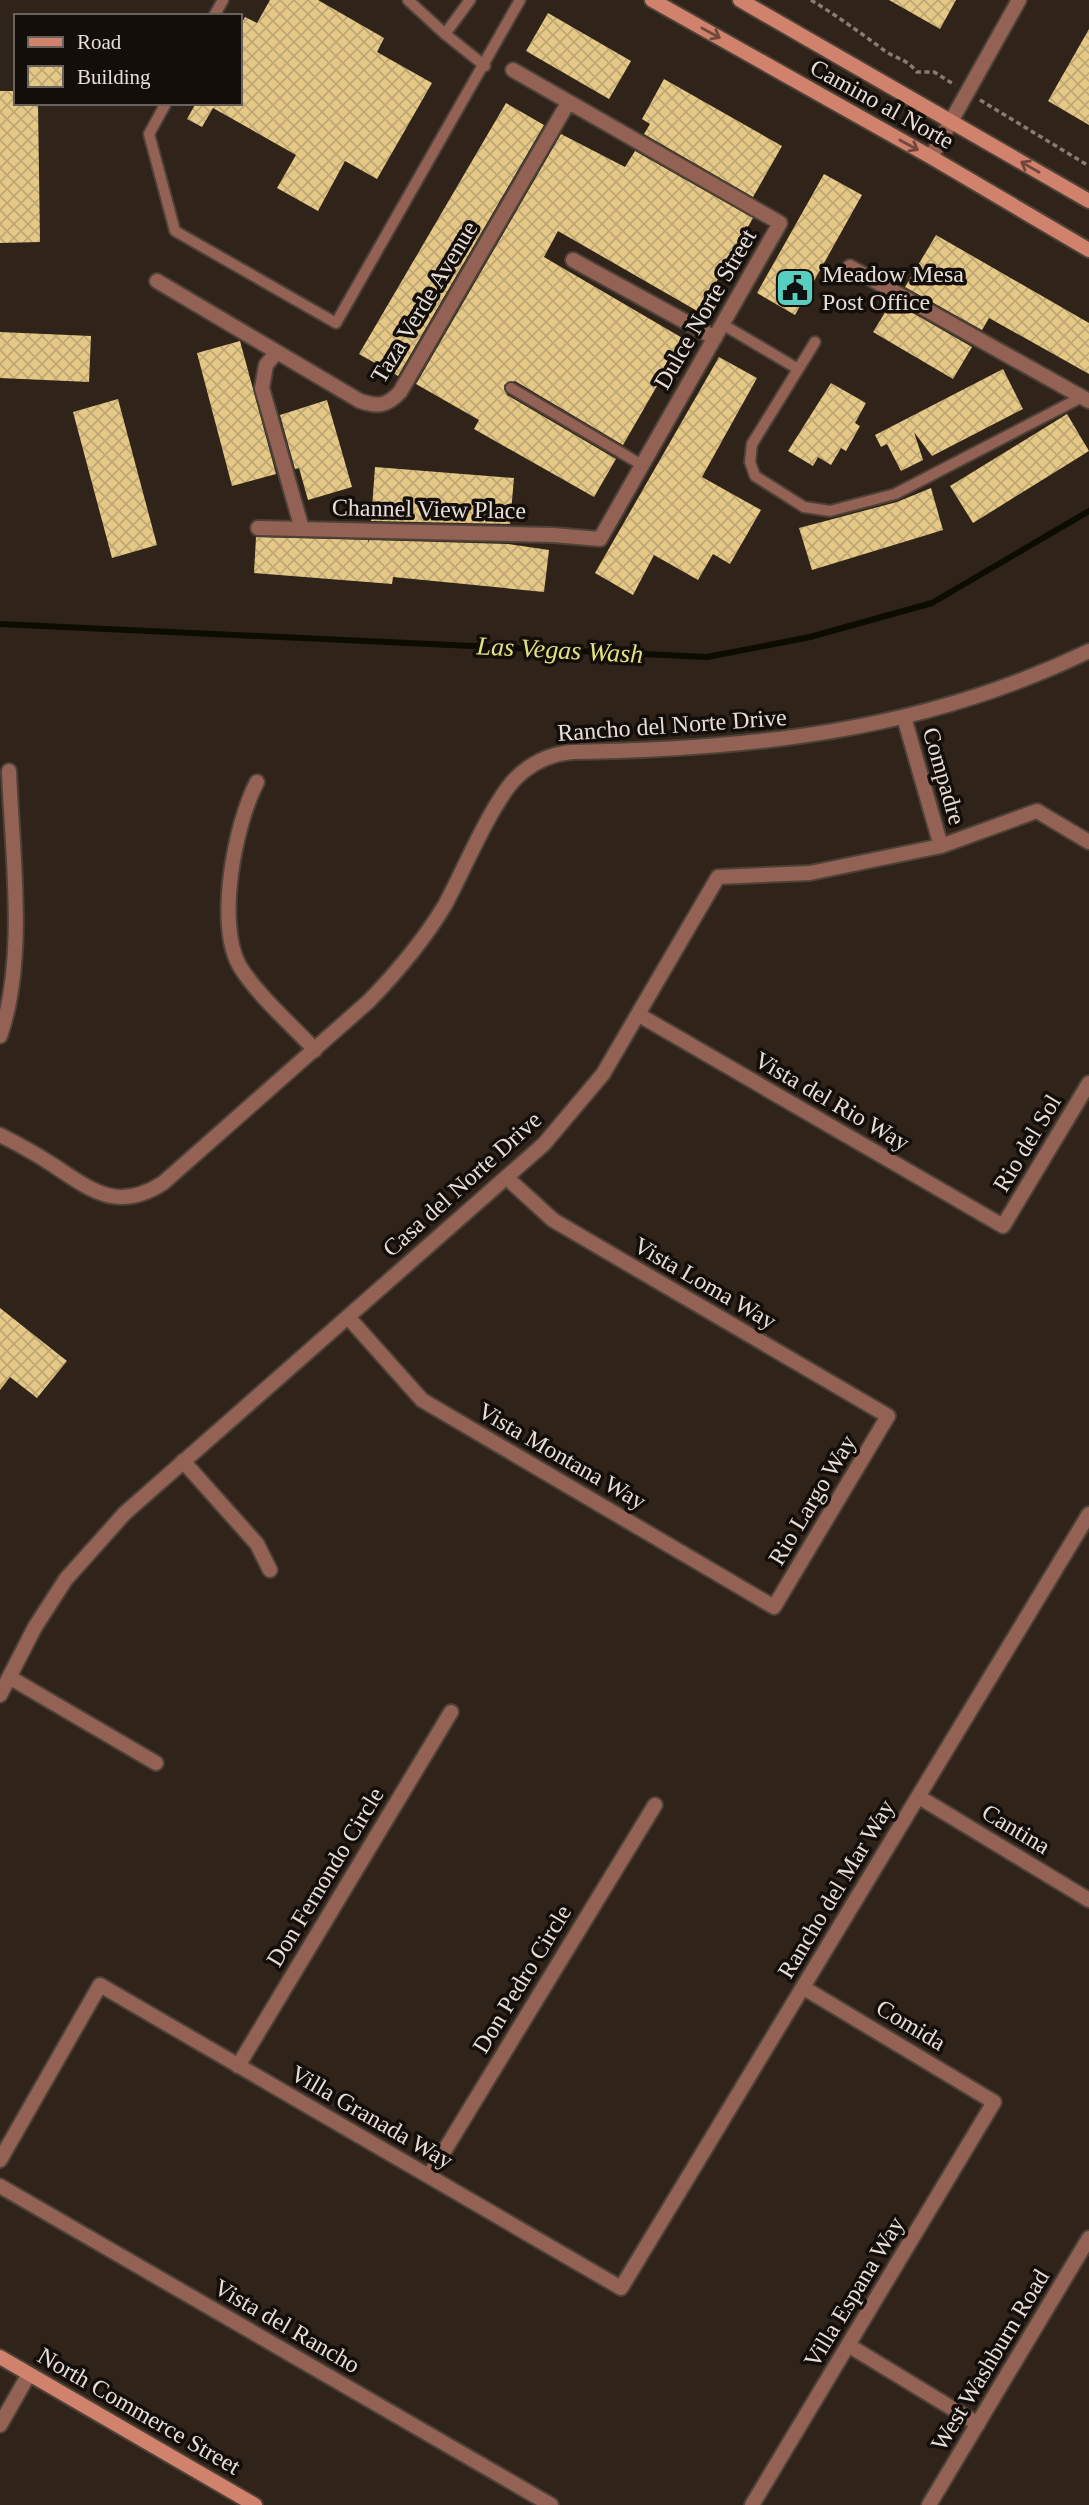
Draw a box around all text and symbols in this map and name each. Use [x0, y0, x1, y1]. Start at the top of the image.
legend [14, 14, 242, 105]
one-way arrow [700, 27, 721, 40]
text: Road [77, 30, 122, 54]
street label: Camino al Norte [806, 54, 958, 154]
text: Building [77, 65, 151, 89]
one-way arrow [899, 138, 919, 152]
one-way arrow [1020, 160, 1040, 174]
street label: Taza Verde Avenue [365, 216, 483, 388]
street label: Dulce Norte Street [649, 224, 761, 393]
place label: Meadow Mesa Post Office [822, 261, 964, 315]
public building icon: Meadow Mesa Post Office [774, 267, 816, 309]
street label: Channel View Place [332, 494, 526, 524]
water label: Las Vegas Wash [475, 631, 644, 669]
street label: Rancho del Norte Drive [556, 704, 788, 746]
street label: Compadre [918, 724, 970, 828]
street label: Vista del Rio Way [750, 1046, 914, 1156]
street label: Rio del Sol [988, 1090, 1066, 1196]
street label: Casa del Norte Drive [378, 1106, 546, 1262]
street label: Vista Loma Way [629, 1232, 781, 1334]
street label: Vista Montana Way [473, 1397, 651, 1515]
street label: Rio Largo Way [763, 1431, 861, 1569]
street label: Don Fernondo Circle [261, 1783, 389, 1971]
street label: Rancho del Mar Way [772, 1795, 900, 1983]
street label: Cantina [977, 1799, 1055, 1860]
street label: Don Pedro Circle [468, 1900, 576, 2058]
street label: Comida [872, 1994, 951, 2056]
street label: Villa Granada Way [286, 2060, 458, 2174]
street label: Villa Espana Way [799, 2212, 909, 2372]
street label: West Washburn Road [926, 2265, 1054, 2455]
street label: Vista del Rancho [210, 2274, 364, 2378]
street label: North Commerce Street [33, 2342, 245, 2480]

